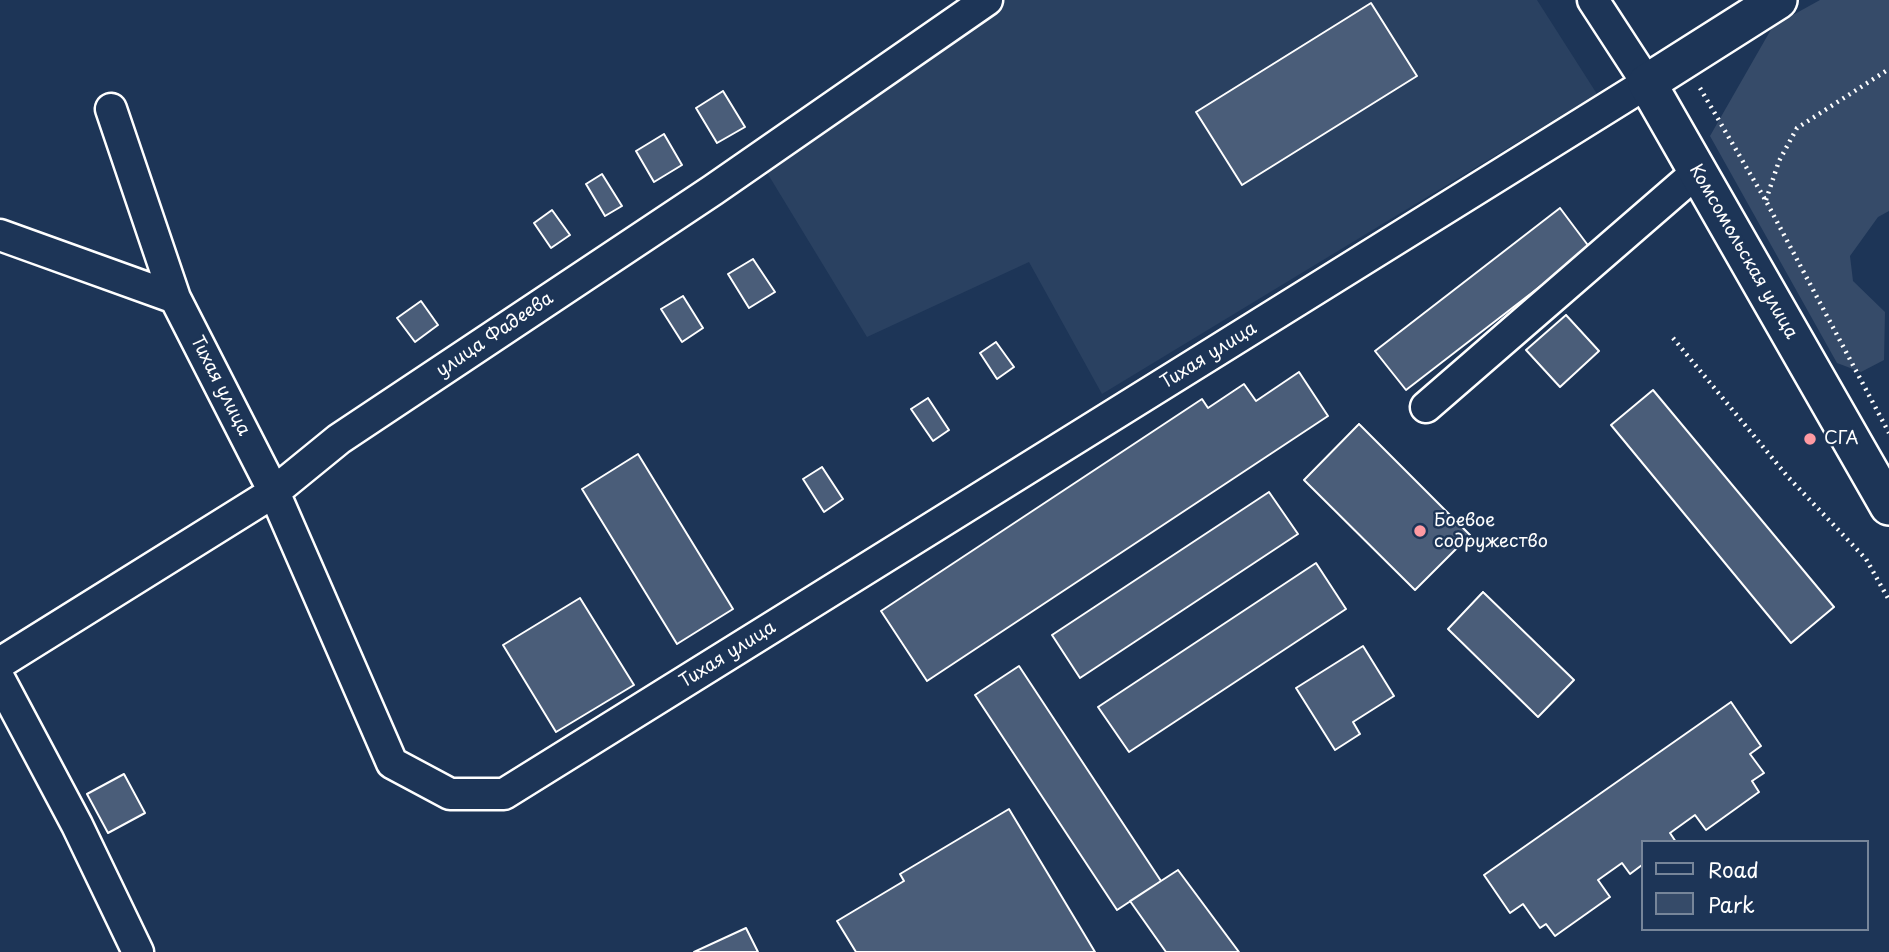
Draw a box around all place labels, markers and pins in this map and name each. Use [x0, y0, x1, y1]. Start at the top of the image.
place label: СГА [1824, 428, 1859, 450]
marker: СГА [1802, 431, 1818, 447]
place label: Боевое содружество [1434, 510, 1548, 552]
marker: Боевое содружество [1412, 523, 1428, 539]

